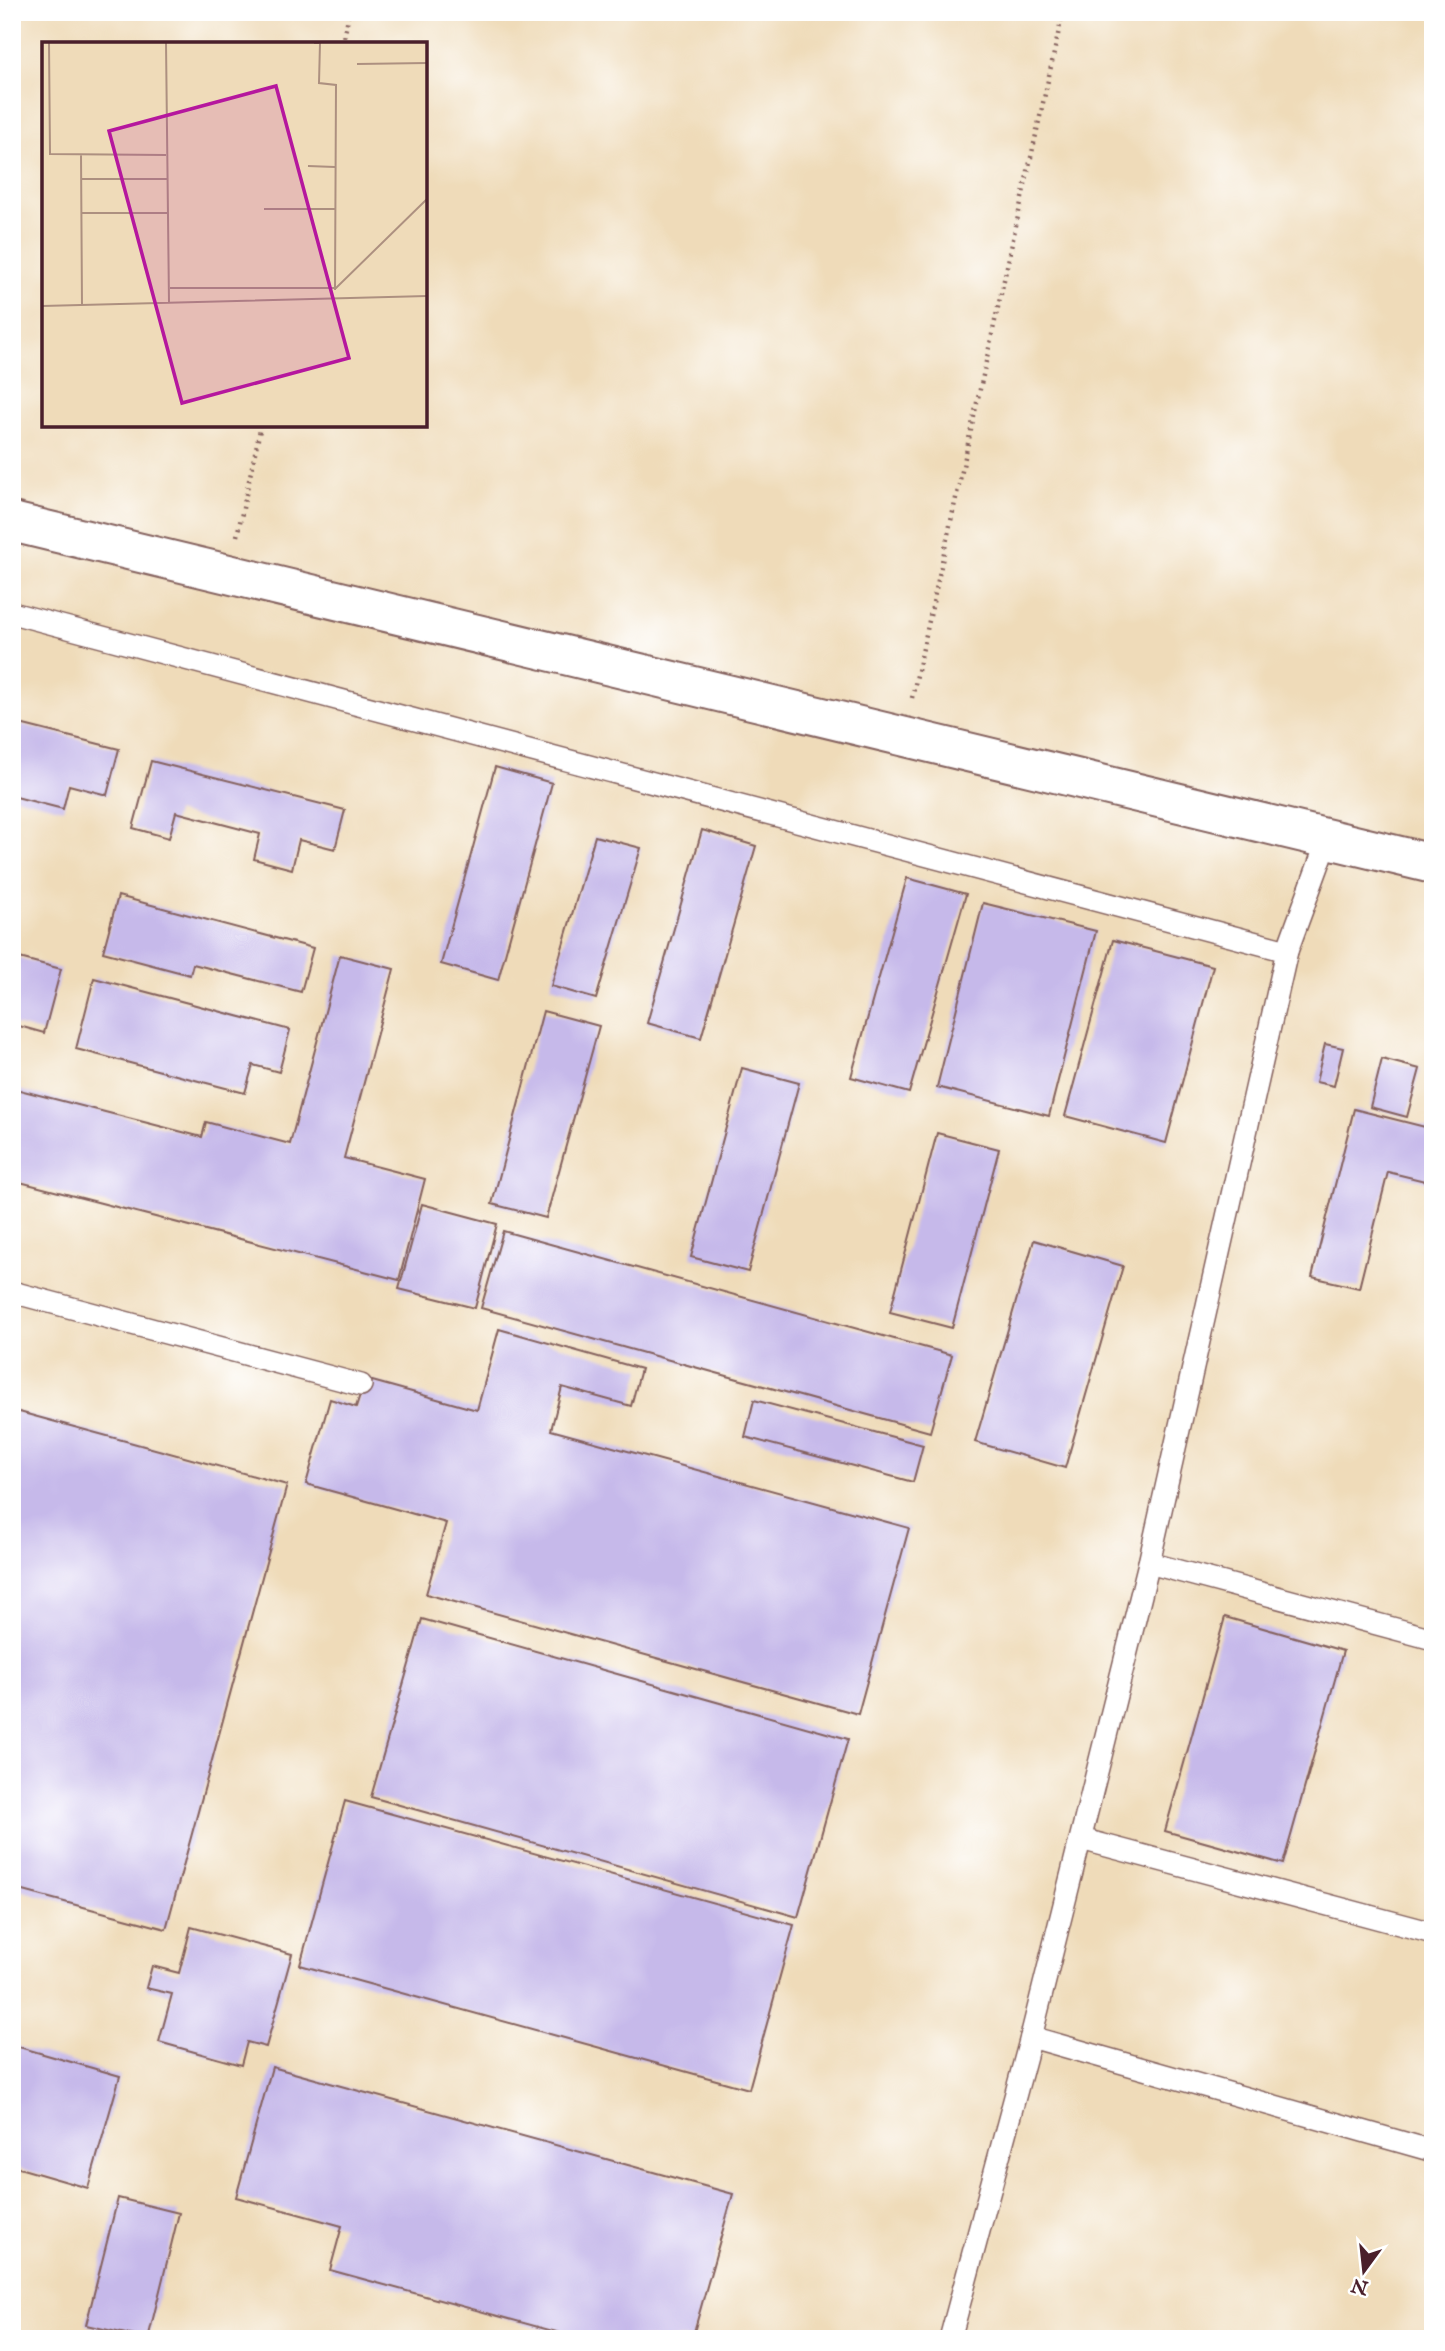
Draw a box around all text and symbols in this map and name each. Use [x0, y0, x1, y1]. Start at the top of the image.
inset map [42, 42, 427, 427]
north arrow [1330, 2236, 1400, 2306]
text: N [1349, 2272, 1372, 2299]

